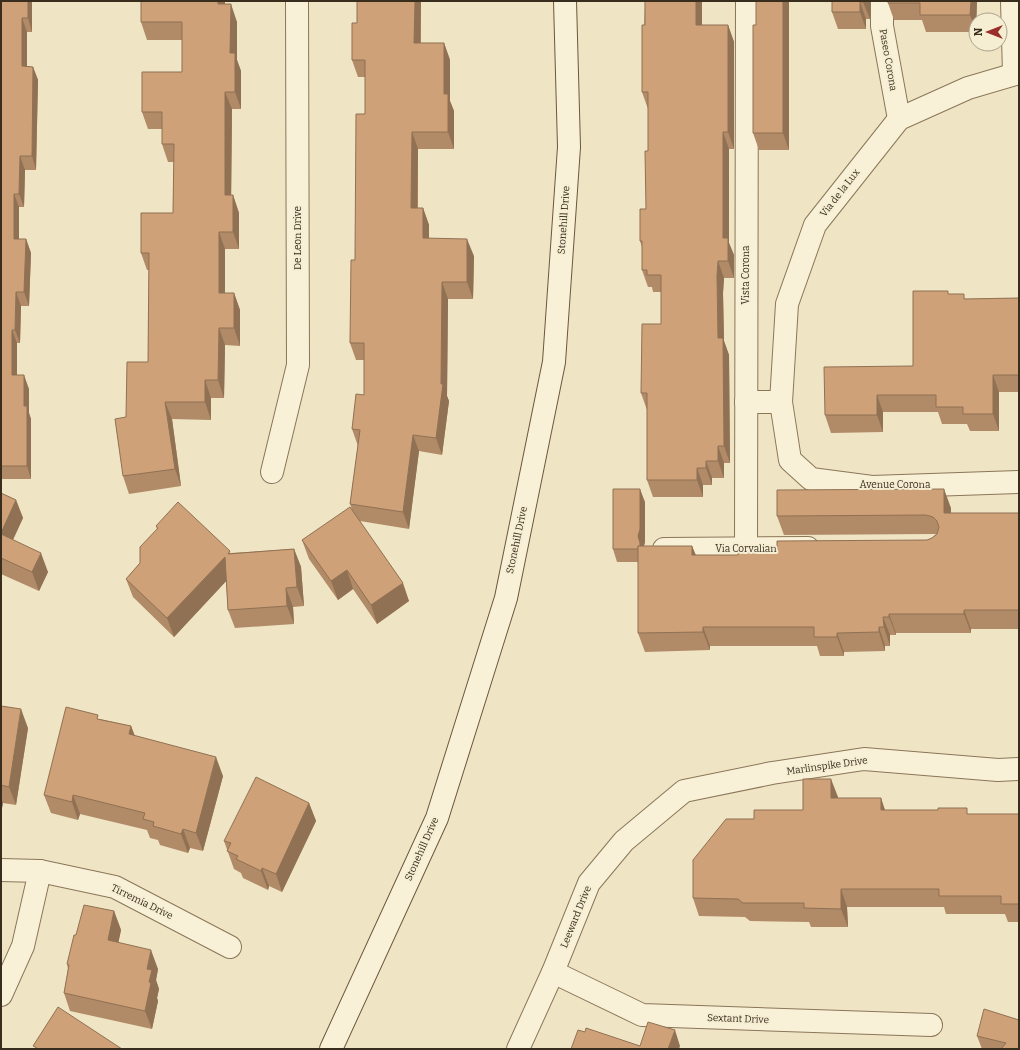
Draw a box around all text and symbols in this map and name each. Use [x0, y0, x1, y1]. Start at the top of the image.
north arrow [968, 12, 1008, 52]
text: N [972, 27, 985, 36]
street label: Paseo Corona [877, 28, 899, 93]
street label: Via de la Lux [818, 166, 863, 219]
street label: Stonehill Drive [556, 185, 572, 255]
street label: De Leon Drive [292, 206, 304, 270]
street label: Vista Corona [740, 245, 752, 304]
street label: Avenue Corona [860, 479, 931, 491]
street label: Stonehill Drive [504, 505, 530, 575]
street label: Via Corvalian [715, 543, 777, 555]
street label: Marlinspike Drive [786, 754, 868, 778]
street label: Stonehill Drive [403, 815, 441, 883]
street label: Tirremia Drive [109, 882, 175, 922]
street label: Leeward Drive [558, 884, 594, 950]
street label: Sextant Drive [707, 1012, 769, 1026]

